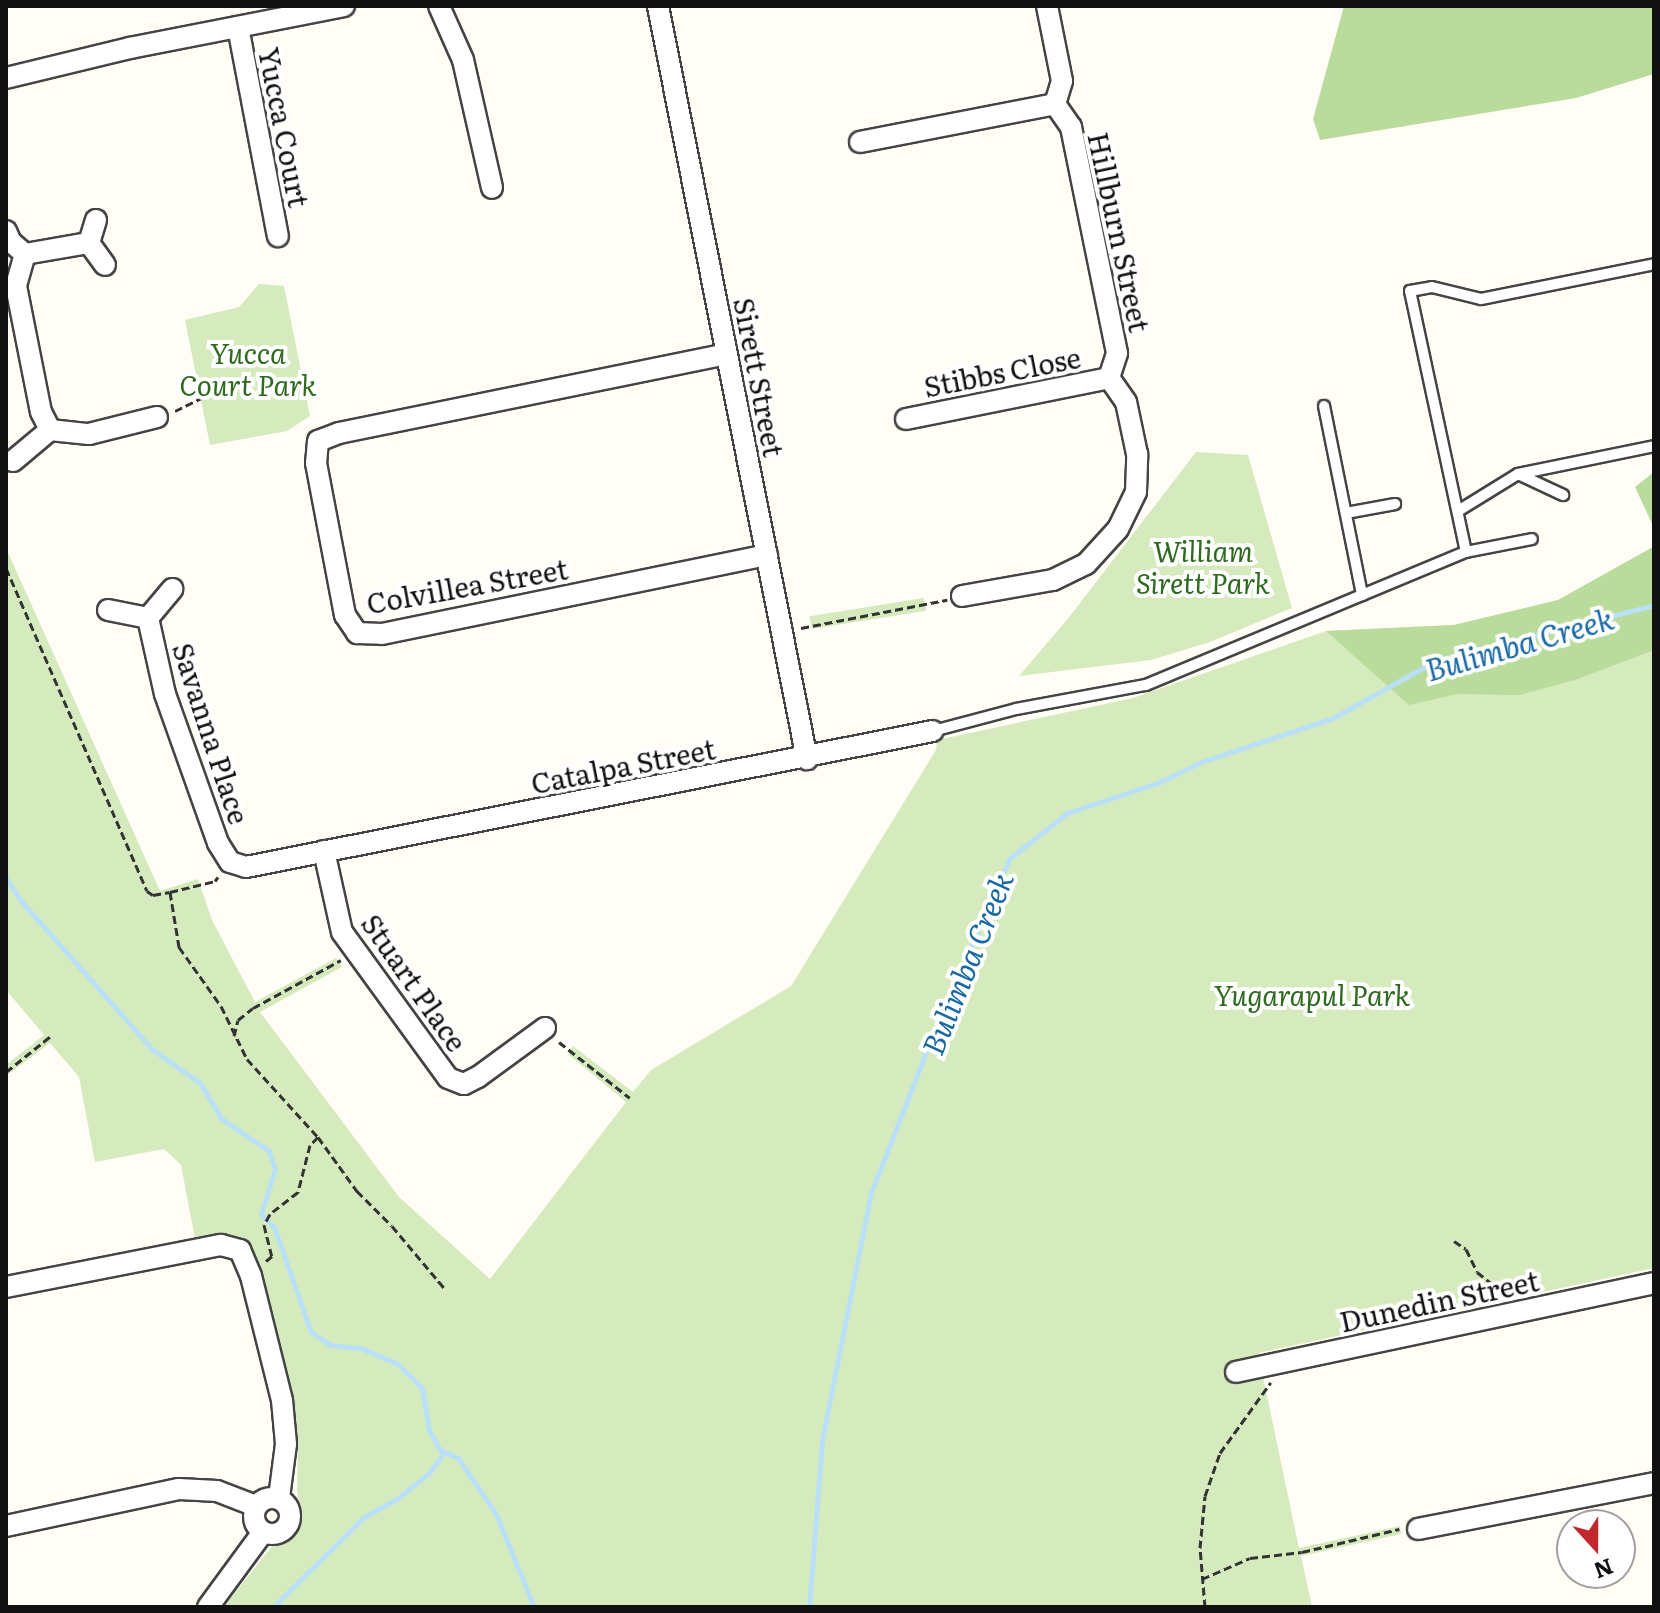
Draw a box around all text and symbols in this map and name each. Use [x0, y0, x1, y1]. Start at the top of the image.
street label: Yucca Court [253, 44, 317, 210]
street label: Hillburn Street [1082, 129, 1158, 335]
street label: Sirett Street [728, 295, 792, 459]
park label: Yucca Court Park [179, 335, 317, 401]
street label: Stibbs Close [921, 339, 1083, 403]
park label: William Sirett Park [1136, 533, 1270, 599]
street label: Colvillea Street [364, 551, 570, 619]
water label: Bulimba Creek [1421, 599, 1617, 687]
street label: Savanna Place [167, 638, 257, 828]
street label: Catalpa Street [528, 731, 718, 799]
water label: Bulimba Creek [913, 866, 1019, 1060]
street label: Stuart Place [355, 907, 475, 1057]
park label: Yugarapul Park [1214, 977, 1410, 1011]
street label: Dunedin Street [1336, 1262, 1542, 1338]
north arrow [1556, 1509, 1636, 1589]
text: N [1590, 1551, 1619, 1589]

